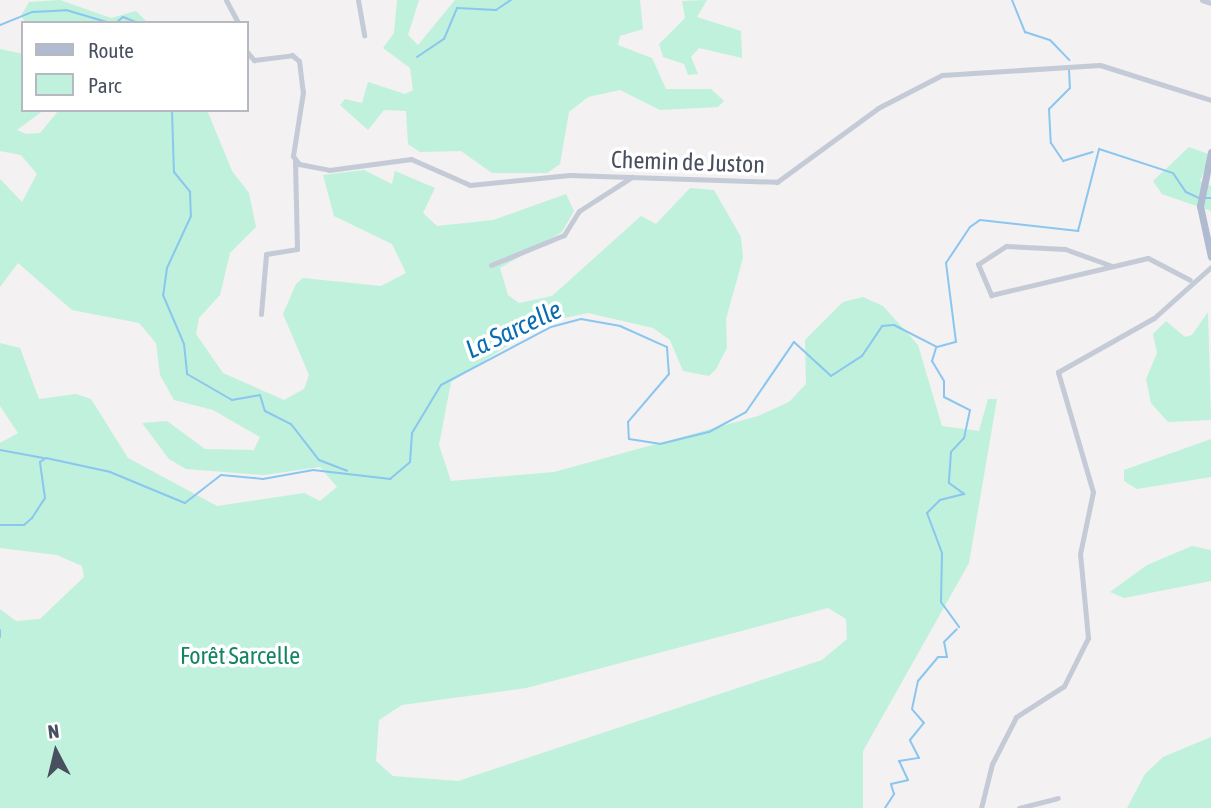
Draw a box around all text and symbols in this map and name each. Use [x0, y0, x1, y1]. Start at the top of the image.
legend [21, 21, 248, 112]
text: Route [88, 38, 134, 62]
text: Parc [88, 73, 122, 97]
street label: Chemin de Juston [611, 145, 765, 179]
water label: La Sarcelle [461, 294, 567, 366]
park label: Forêt Sarcelle [180, 642, 300, 670]
north arrow [21, 717, 91, 787]
text: N [47, 720, 60, 743]

